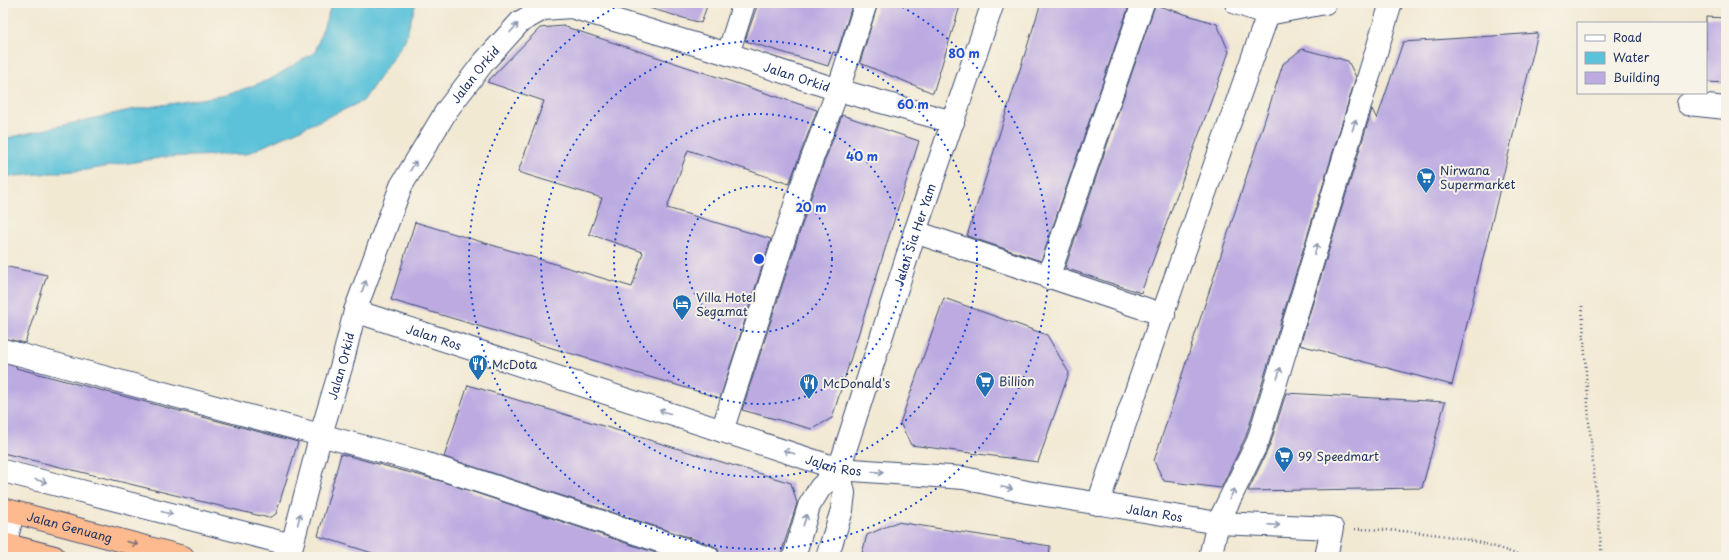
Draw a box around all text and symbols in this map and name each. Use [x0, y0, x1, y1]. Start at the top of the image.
legend [1577, 22, 1707, 94]
one-way arrow [510, 23, 519, 33]
text: Road [1613, 28, 1642, 46]
street label: Jalan Orkid [446, 42, 503, 107]
text: 80 m [948, 44, 980, 62]
text: Water [1613, 48, 1650, 66]
street label: Jalan Orkid [761, 57, 832, 96]
text: Building [1613, 68, 1660, 86]
text: 60 m [897, 95, 929, 113]
one-way arrow [1351, 118, 1358, 131]
text: 40 m [846, 147, 878, 165]
one-way arrow [410, 160, 418, 172]
place label: Nirwana Supermarket [1440, 161, 1515, 193]
supermarket icon: Nirwana Supermarket [1415, 166, 1437, 194]
street label: Jalan Sia Her Yam [889, 181, 940, 289]
text: 20 m [795, 198, 827, 216]
one-way arrow [1313, 243, 1321, 255]
centre of rings [752, 252, 766, 266]
one-way arrow [361, 281, 369, 293]
place label: Villa Hotel Segamat [696, 288, 756, 320]
hotel icon: Villa Hotel Segamat [671, 293, 693, 321]
street label: Jalan Ros [404, 319, 464, 354]
street label: Jalan Orkid [323, 330, 358, 402]
restaurant icon: McDota [467, 353, 489, 381]
place label: McDota [492, 355, 538, 373]
one-way arrow [1276, 367, 1283, 380]
supermarket icon: Billion [974, 370, 996, 398]
restaurant icon: McDonald's [798, 372, 820, 400]
place label: Billion [999, 372, 1034, 390]
place label: McDonald's [823, 374, 891, 392]
one-way arrow [659, 408, 671, 416]
supermarket icon: 99 Speedmart [1273, 445, 1295, 473]
place label: 99 Speedmart [1298, 447, 1379, 465]
one-way arrow [783, 448, 795, 456]
street label: Jalan Ros [803, 450, 862, 480]
one-way arrow [871, 468, 884, 475]
one-way arrow [34, 478, 47, 485]
one-way arrow [1000, 484, 1013, 492]
one-way arrow [1229, 489, 1236, 501]
street label: Jalan Ros [1125, 499, 1184, 526]
street label: Jalan Genuang [25, 507, 114, 547]
one-way arrow [160, 510, 173, 517]
one-way arrow [296, 513, 303, 526]
one-way arrow [802, 513, 809, 526]
one-way arrow [1267, 522, 1280, 529]
one-way arrow [125, 540, 138, 547]

